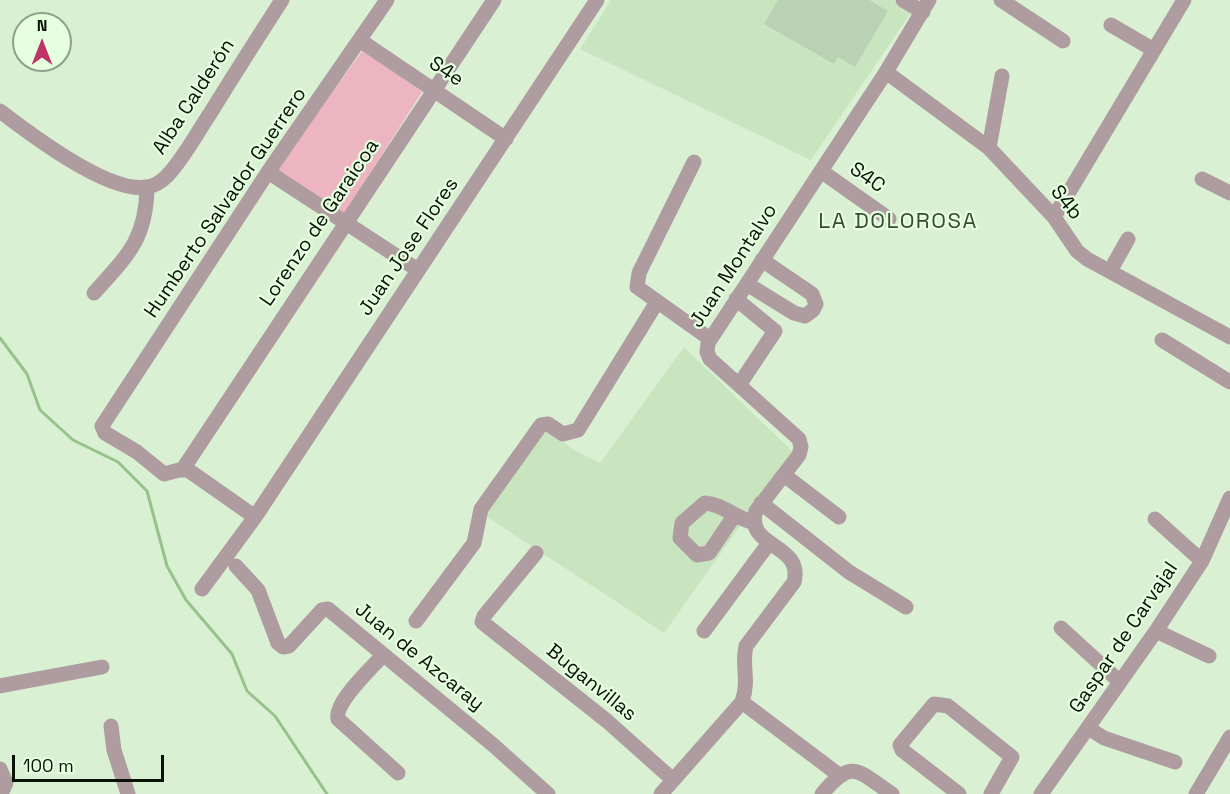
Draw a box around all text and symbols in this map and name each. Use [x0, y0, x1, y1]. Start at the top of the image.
north arrow [12, 12, 72, 72]
text: N [37, 15, 47, 36]
street label: Alba Calderón [148, 35, 240, 159]
street label: S4e [424, 52, 468, 92]
street label: Humberto Salvador Guerrero [140, 83, 312, 323]
street label: Lorenzo de Garaicoa [255, 135, 385, 311]
street label: S4C [845, 157, 889, 199]
street label: Juan Jose Flores [354, 173, 464, 321]
street label: S4b [1045, 181, 1087, 225]
street label: Juan Montalvo [685, 200, 783, 332]
district label: LA DOLOROSA [818, 209, 978, 235]
street label: Gaspar de Carvajal [1064, 558, 1184, 718]
street label: Juan de Azcaray [350, 598, 488, 716]
street label: Buganvillas [541, 639, 641, 727]
scale bar [15, 743, 166, 781]
text: 100 m [23, 754, 74, 777]

